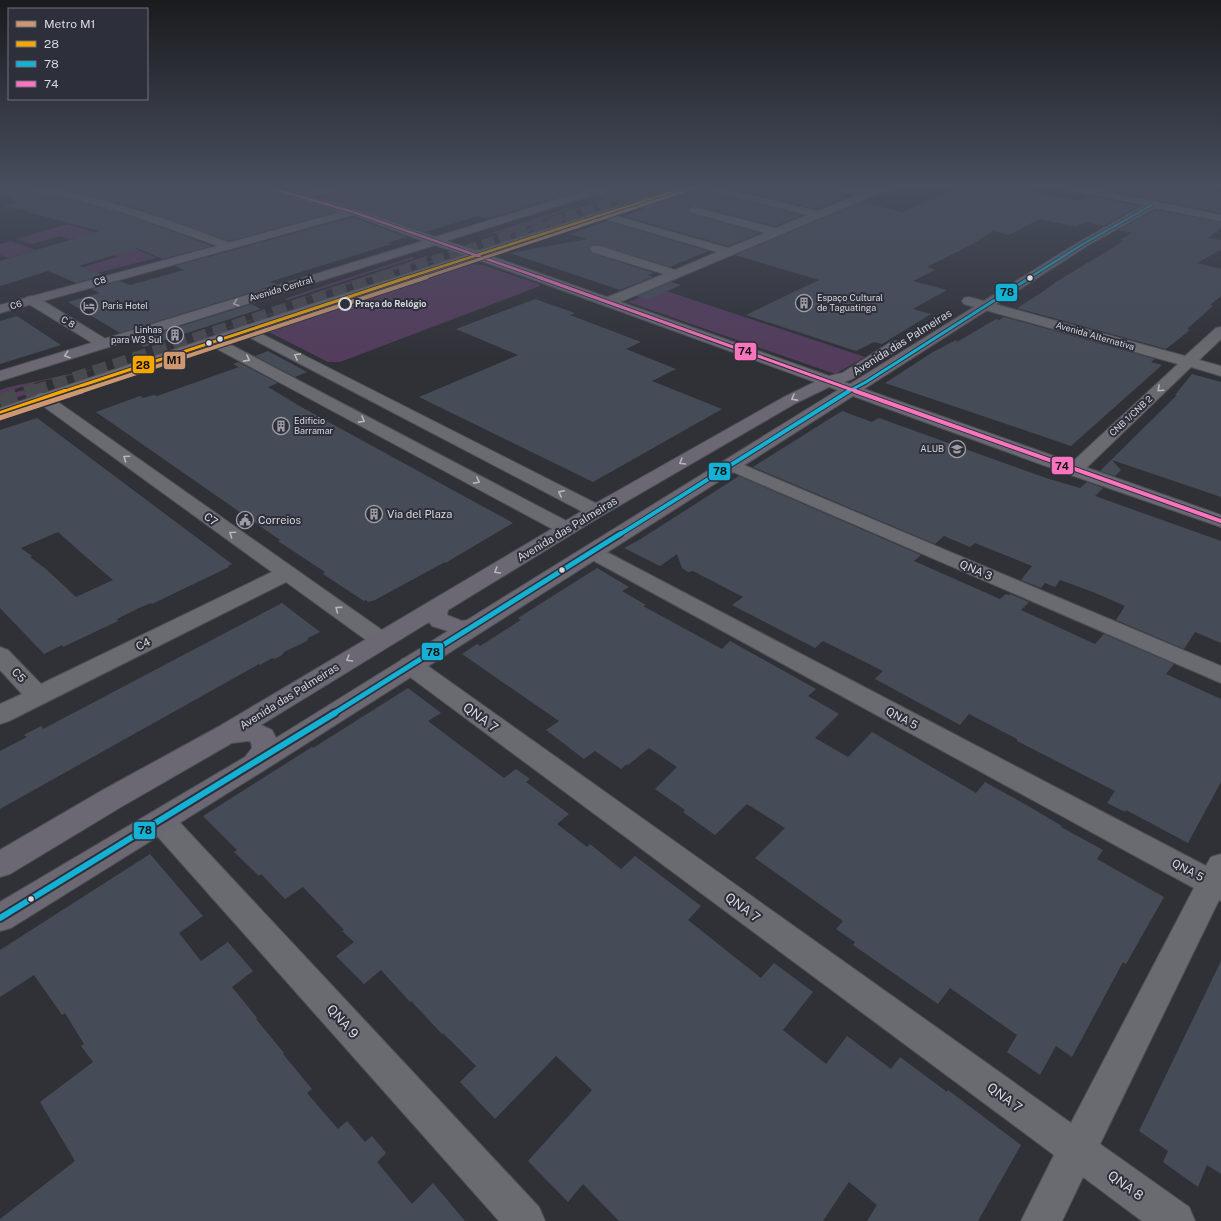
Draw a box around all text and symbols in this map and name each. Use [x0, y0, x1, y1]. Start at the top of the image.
legend [8, 8, 148, 100]
text: Metro M1 [44, 17, 95, 31]
text: 28 [44, 37, 59, 51]
text: 78 [44, 57, 59, 71]
text: 74 [44, 77, 59, 91]
unlabelled marker [1025, 273, 1035, 283]
street label: C8 [93, 274, 107, 287]
street label: Avenida Central [248, 274, 314, 303]
line badge: 78 [995, 283, 1018, 302]
text: 78 [1000, 286, 1014, 298]
place label: Espaço Cultural de Taguatinga [817, 292, 883, 313]
building icon: Espaço Cultural de Taguatinga [794, 293, 814, 313]
hotel icon: Paris Hotel [79, 296, 99, 316]
marker: Praça do Relógio [338, 297, 352, 311]
street label: C6 [9, 298, 23, 311]
one-way arrow [233, 298, 240, 307]
place label: Praça do Relógio [355, 298, 427, 309]
place label: Paris Hotel [102, 300, 148, 311]
street label: Avenida das Palmeiras [850, 306, 954, 377]
street label: C 8 [59, 313, 77, 330]
street label: Avenida Alternativa [1055, 319, 1136, 352]
place label: Linhas para W3 Sul [111, 324, 162, 345]
building icon: Linhas para W3 Sul [165, 325, 185, 345]
unlabelled marker [215, 334, 225, 344]
unlabelled marker [204, 338, 214, 348]
line badge: 74 [734, 342, 757, 361]
text: 74 [738, 345, 752, 357]
one-way arrow [64, 350, 71, 359]
line badge: M1 [163, 351, 186, 370]
one-way arrow [294, 353, 301, 361]
text: M1 [167, 354, 181, 366]
one-way arrow [243, 354, 251, 362]
line badge: 28 [132, 355, 155, 374]
text: 28 [136, 359, 150, 371]
one-way arrow [1157, 384, 1165, 392]
one-way arrow [791, 393, 799, 401]
street label: CNB 1/CNB 2 [1107, 393, 1154, 438]
place label: Edificio Barramar [294, 415, 334, 436]
one-way arrow [358, 415, 365, 423]
building icon: Edificio Barramar [271, 416, 291, 436]
school or university icon: ALUB [947, 439, 967, 459]
place label: ALUB [920, 443, 944, 454]
one-way arrow [123, 455, 130, 463]
line badge: 74 [1051, 456, 1074, 475]
one-way arrow [679, 458, 686, 465]
text: 74 [1055, 460, 1069, 472]
line badge: 78 [708, 462, 731, 481]
text: 78 [713, 465, 727, 477]
one-way arrow [473, 476, 480, 484]
one-way arrow [558, 491, 566, 498]
street label: Avenida das Palmeiras [515, 494, 619, 564]
building icon: Via del Plaza [364, 504, 384, 524]
place label: Via del Plaza [387, 508, 452, 520]
street label: C7 [202, 510, 221, 528]
public building icon: Correios [235, 510, 255, 530]
place label: Correios [258, 514, 301, 526]
one-way arrow [229, 531, 236, 539]
street label: QNA 3 [958, 558, 994, 582]
unlabelled marker [557, 565, 567, 575]
one-way arrow [494, 566, 501, 573]
one-way arrow [335, 607, 342, 614]
street label: C4 [134, 635, 152, 653]
line badge: 78 [421, 642, 444, 661]
text: 78 [426, 646, 440, 658]
one-way arrow [346, 654, 353, 661]
street label: Avenida das Palmeiras [237, 660, 341, 731]
street label: C5 [10, 666, 28, 684]
street label: QNA 7 [460, 700, 501, 735]
street label: QNA 5 [884, 705, 920, 731]
line badge: 78 [133, 821, 156, 840]
text: 78 [138, 824, 152, 836]
street label: QNA 5 [1170, 857, 1206, 883]
street label: QNA 7 [722, 890, 763, 925]
unlabelled marker [26, 894, 36, 904]
street label: QNA 9 [324, 1001, 362, 1041]
street label: QNA 7 [984, 1080, 1025, 1115]
street label: QNA 8 [1105, 1167, 1146, 1203]

